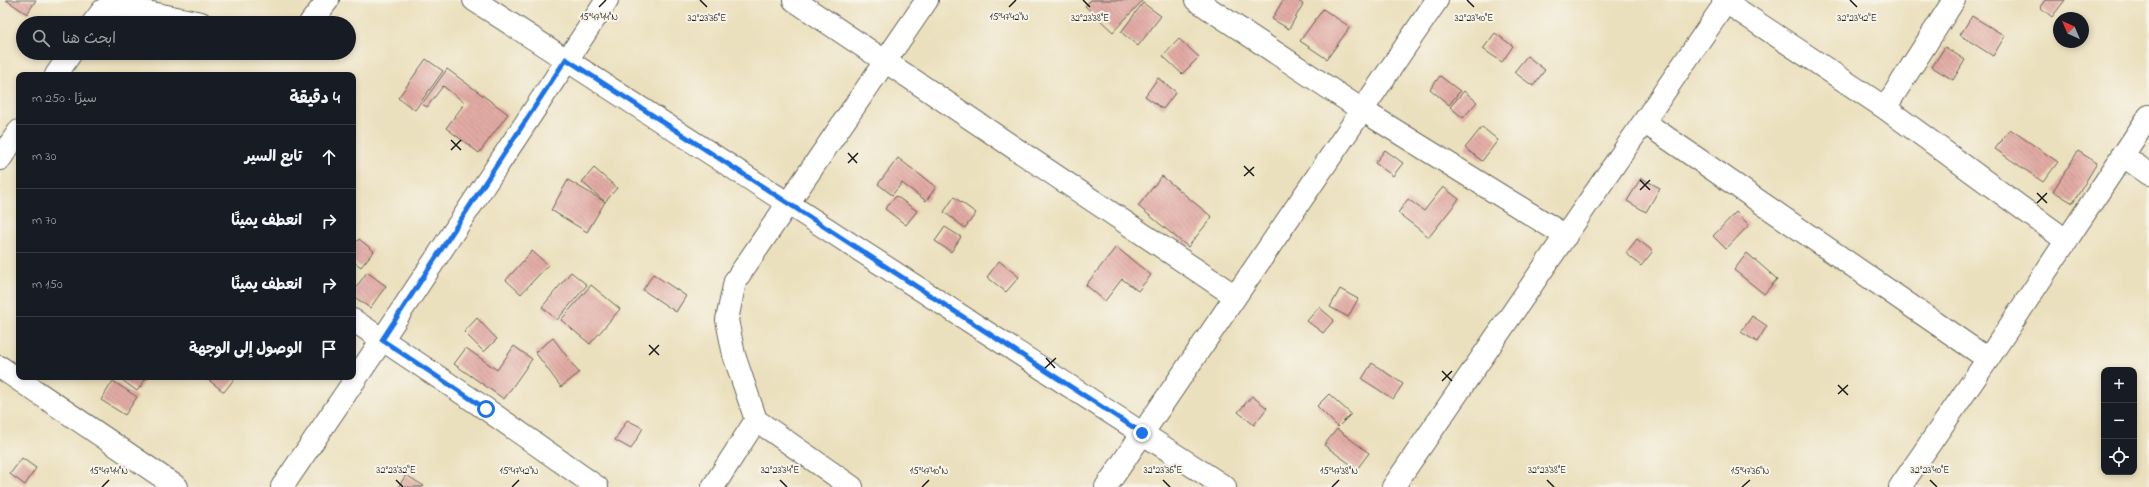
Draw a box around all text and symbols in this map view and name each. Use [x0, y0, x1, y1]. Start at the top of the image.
text: 15°47'44"N [580, 10, 618, 25]
text: 15°47'42"N [989, 10, 1029, 25]
text: 32°23'36"E [688, 11, 726, 26]
text: 32°23'38"E [1071, 11, 1109, 26]
text: 32°23'40"E [1455, 11, 1493, 26]
text: 32°23'42"E [1837, 11, 1877, 26]
north arrow [2053, 12, 2089, 48]
search box [16, 16, 356, 60]
icon: search [30, 27, 52, 49]
text: ابحث هنا [62, 28, 116, 50]
text: 4 دقيقة [290, 86, 340, 111]
text: سيرًا · 250 m [32, 89, 97, 108]
text: تابع السير [245, 146, 302, 168]
icon: ahead [318, 146, 340, 168]
text: 30 m [32, 147, 56, 166]
text: انعطف يمينًا [231, 210, 302, 232]
icon: right [318, 210, 340, 232]
text: 70 m [32, 211, 56, 230]
text: انعطف يمينًا [231, 274, 302, 296]
icon: right [318, 274, 340, 296]
text: 150 m [32, 275, 63, 294]
text: الوصول إلى الوجهة [189, 338, 302, 360]
icon: arrive [318, 338, 340, 360]
map controls [2101, 367, 2137, 475]
button: + [2101, 367, 2137, 403]
route start [477, 400, 495, 418]
button: − [2101, 403, 2137, 439]
route end [1133, 424, 1151, 442]
button: locate [2101, 439, 2137, 475]
text: 32°23'32"E [376, 463, 416, 478]
text: 32°23'34"E [761, 463, 799, 478]
text: 32°23'36"E [1144, 463, 1182, 478]
text: 32°23'38"E [1528, 463, 1566, 478]
text: 32°23'40"E [1911, 463, 1949, 478]
text: 15°47'44"N [90, 464, 128, 479]
text: 15°47'42"N [499, 464, 539, 479]
text: 15°47'40"N [910, 464, 948, 479]
text: 15°47'38"N [1320, 464, 1358, 479]
text: 15°47'36"N [1731, 464, 1769, 479]

